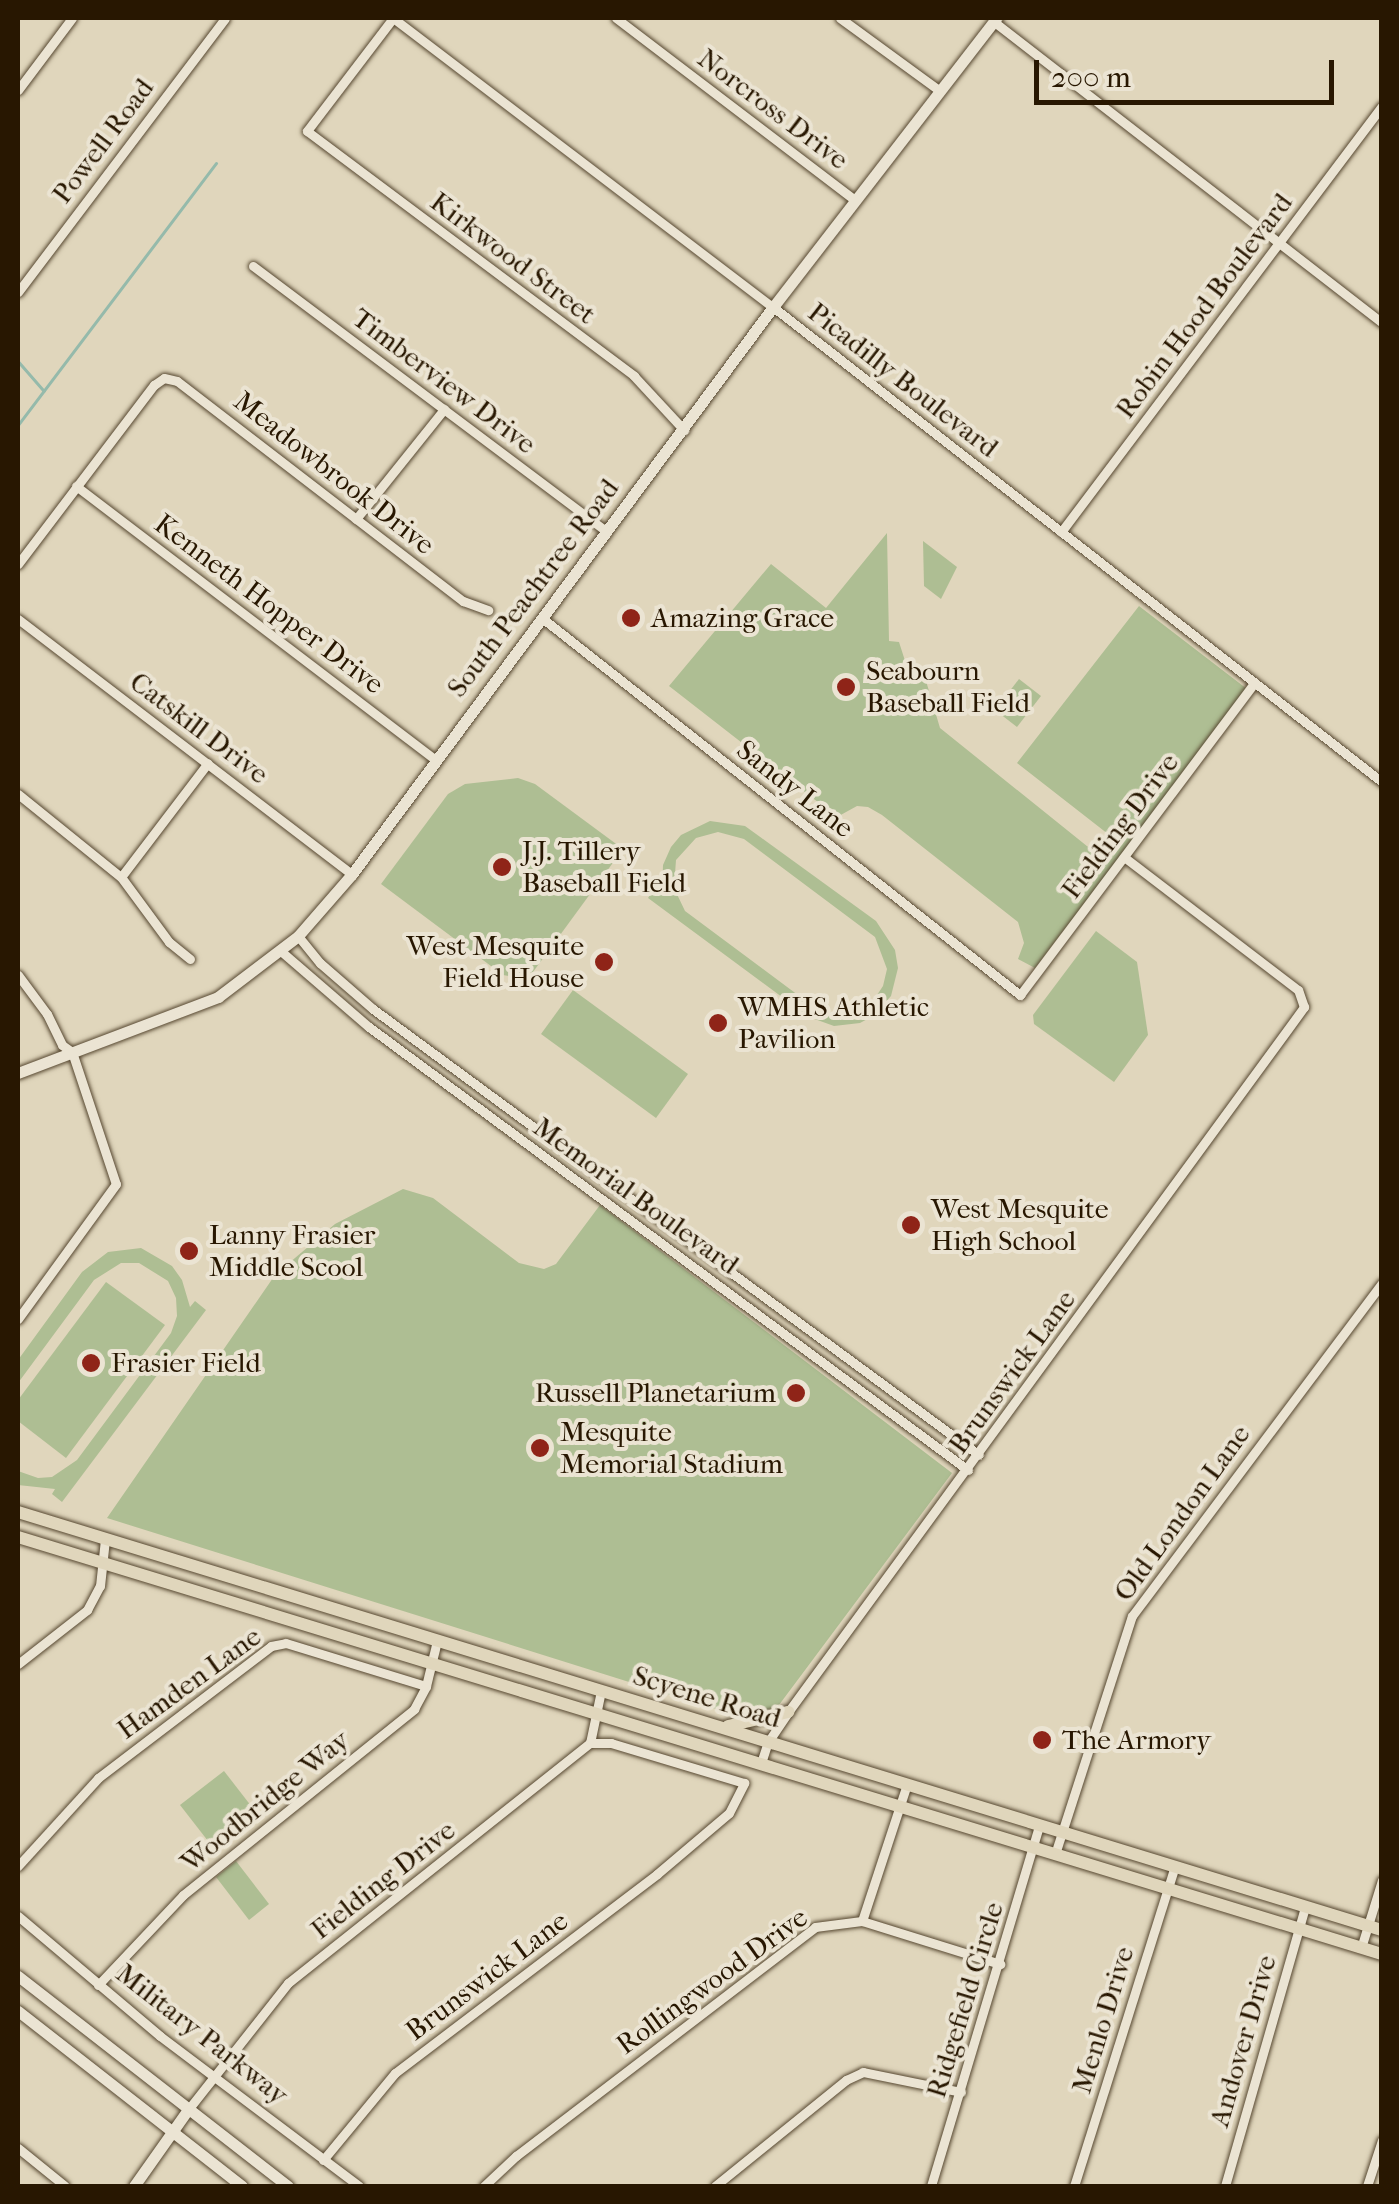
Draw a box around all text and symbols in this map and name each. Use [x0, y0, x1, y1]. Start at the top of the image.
scale bar [1039, 40, 1339, 102]
street label: Norcross Drive [691, 41, 855, 177]
text: 200 m [1051, 60, 1131, 95]
street label: Powell Road [45, 72, 161, 210]
street label: Kirkwood Street [424, 185, 602, 331]
street label: Robin Hood Boulevard [1108, 187, 1300, 425]
street label: Picadilly Boulevard [801, 295, 1005, 465]
street label: Timberview Drive [346, 301, 542, 461]
street label: Meadowbrook Drive [227, 384, 441, 562]
street label: South Peachtree Road [440, 472, 626, 704]
street label: Kenneth Hopper Drive [148, 507, 390, 701]
place label: Amazing Grace [651, 601, 834, 635]
marker: Amazing Grace [620, 607, 642, 629]
place label: Seabourn Baseball Field [866, 654, 1030, 720]
street label: Catskill Drive [123, 665, 275, 791]
marker: Seabourn Baseball Field [835, 676, 857, 698]
street label: Sandy Lane [730, 733, 860, 845]
street label: Fielding Drive [1054, 747, 1186, 905]
place label: J.J. Tillery Baseball Field [522, 834, 686, 900]
marker: J.J. Tillery Baseball Field [491, 856, 513, 878]
place label: West Mesquite Field House [406, 929, 584, 995]
marker: West Mesquite Field House [593, 951, 615, 973]
place label: WMHS Athletic Pavilion [738, 990, 929, 1056]
marker: WMHS Athletic Pavilion [707, 1012, 729, 1034]
street label: Memorial Boulevard [527, 1110, 745, 1282]
place label: West Mesquite High School [931, 1192, 1109, 1258]
marker: West Mesquite High School [900, 1214, 922, 1236]
place label: Lanny Frasier Middle Scool [209, 1218, 375, 1284]
marker: Lanny Frasier Middle Scool [178, 1240, 200, 1262]
street label: Brunswick Lane [941, 1284, 1083, 1460]
place label: Frasier Field [111, 1346, 261, 1380]
marker: Frasier Field [80, 1352, 102, 1374]
place label: Russell Planetarium [535, 1376, 776, 1410]
marker: Russell Planetarium [785, 1382, 807, 1404]
place label: Mesquite Memorial Stadium [560, 1415, 783, 1481]
street label: Old London Lane [1107, 1418, 1257, 1608]
marker: Mesquite Memorial Stadium [529, 1437, 551, 1459]
street label: Hamden Lane [111, 1620, 267, 1746]
street label: Scyene Road [629, 1659, 785, 1735]
street label: Woodbridge Way [174, 1723, 356, 1879]
place label: The Armory [1062, 1723, 1211, 1757]
marker: The Armory [1031, 1729, 1053, 1751]
street label: Fielding Drive [304, 1813, 462, 1947]
street label: Ridgefield Circle [919, 1898, 1011, 2102]
street label: Rollingwood Drive [610, 1900, 814, 2062]
street label: Brunswick Lane [399, 1904, 575, 2048]
street label: Menlo Drive [1065, 1943, 1141, 2097]
street label: Andover Drive [1202, 1951, 1284, 2131]
street label: Military Parkway [109, 1956, 295, 2112]

